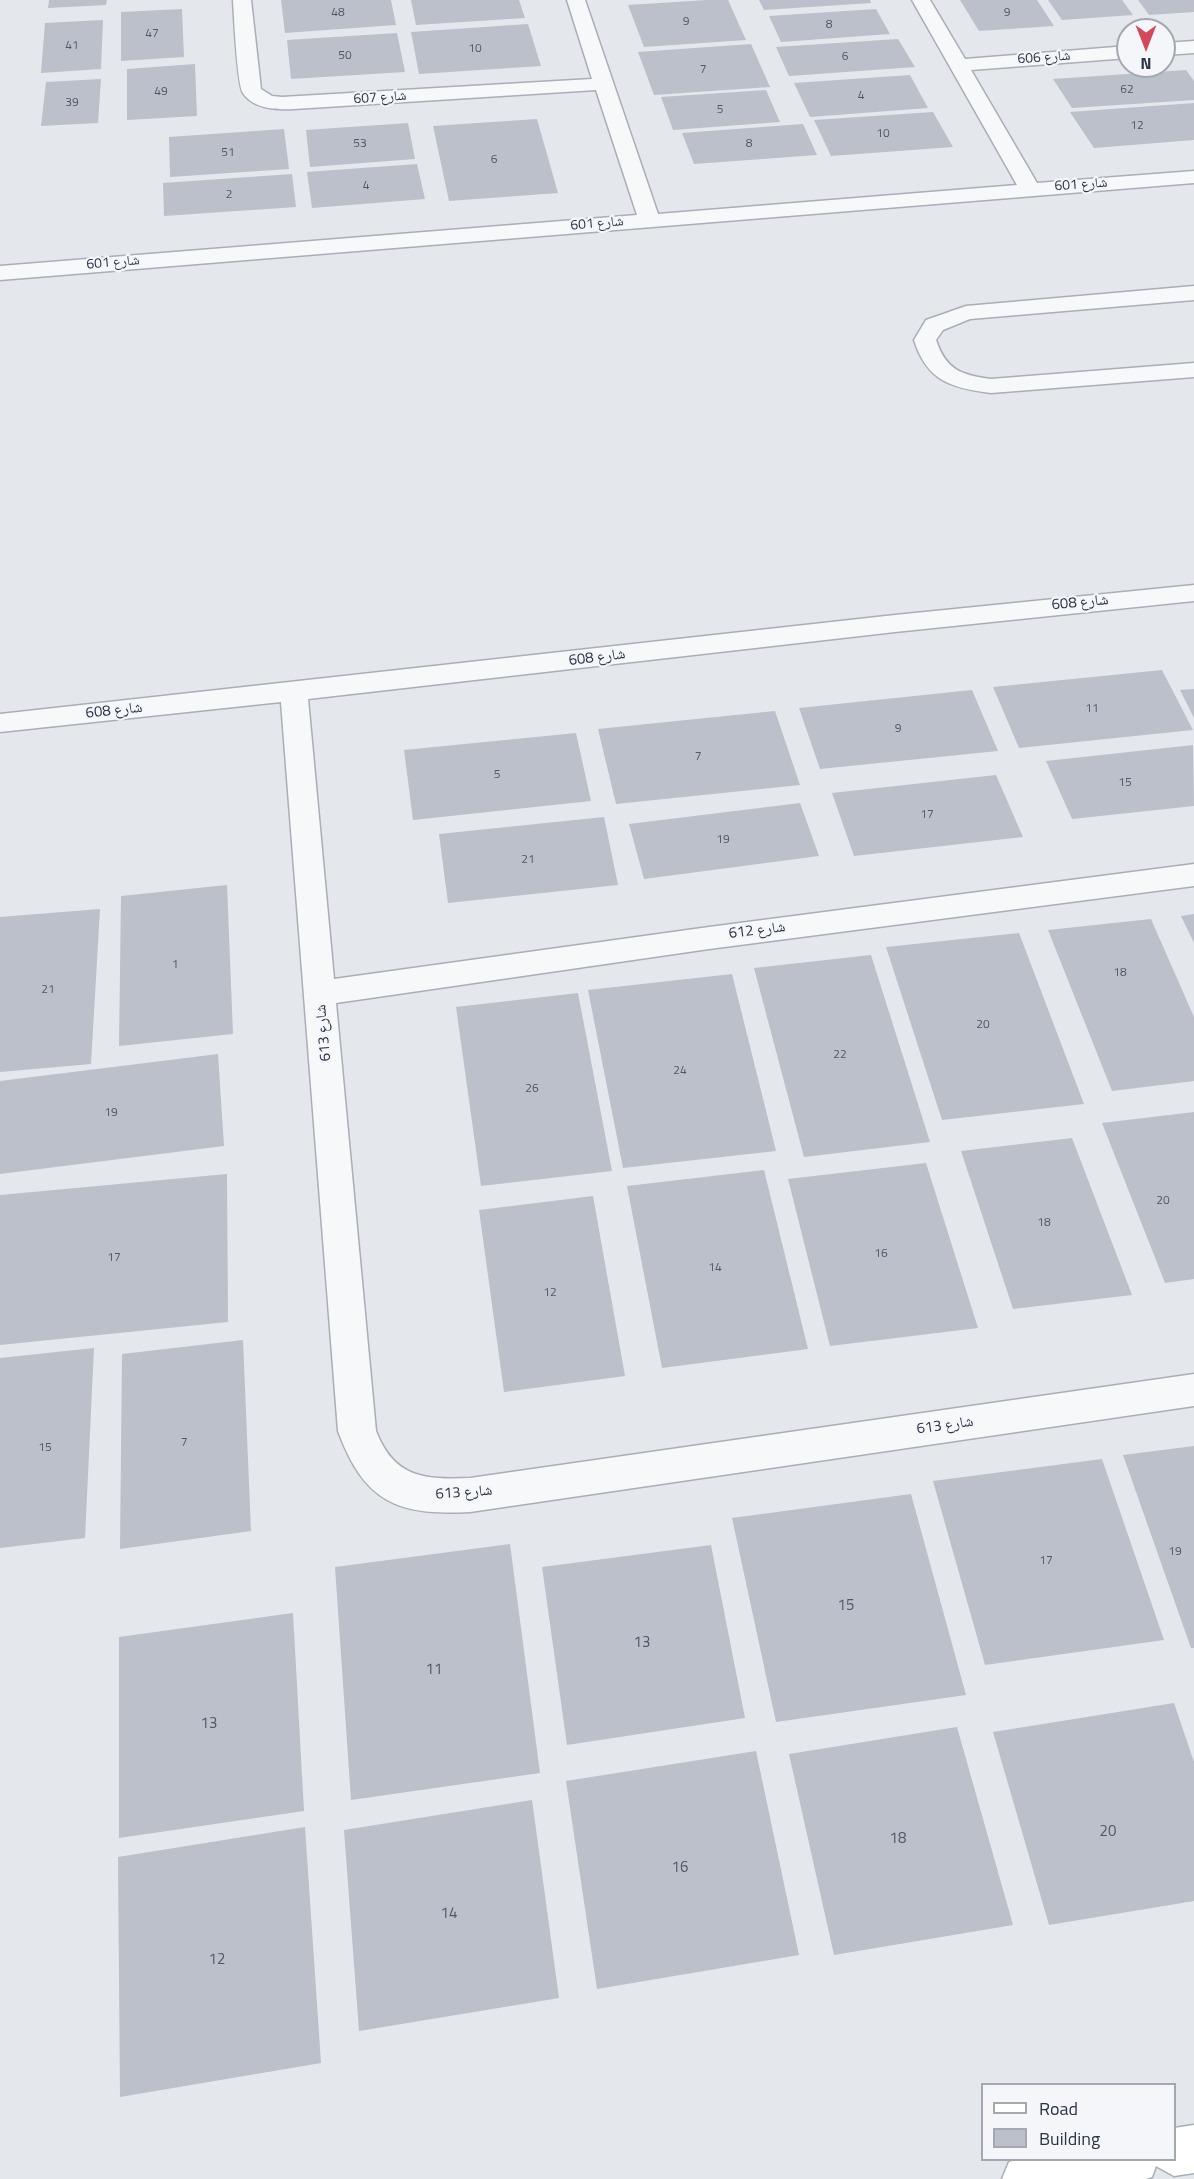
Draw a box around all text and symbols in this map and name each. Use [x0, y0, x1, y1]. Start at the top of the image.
house number: 48 [331, 6, 345, 20]
house number: 9 [1004, 6, 1010, 20]
house number: 9 [683, 15, 689, 29]
house number: 8 [826, 18, 832, 32]
north arrow [1116, 18, 1176, 78]
house number: 47 [145, 27, 159, 41]
house number: 41 [65, 39, 79, 53]
house number: 10 [468, 42, 482, 56]
street label: شارع 606 [1017, 48, 1071, 68]
house number: 50 [338, 49, 352, 63]
house number: 6 [842, 50, 848, 64]
text: N [1140, 52, 1152, 76]
house number: 7 [700, 63, 706, 77]
house number: 62 [1120, 83, 1134, 97]
house number: 49 [154, 85, 168, 99]
street label: شارع 607 [353, 88, 407, 108]
house number: 4 [858, 89, 864, 103]
house number: 39 [65, 96, 79, 110]
house number: 5 [717, 103, 723, 117]
house number: 12 [1130, 119, 1144, 133]
house number: 10 [876, 127, 890, 141]
house number: 53 [353, 137, 367, 151]
house number: 8 [746, 137, 752, 151]
house number: 51 [221, 146, 235, 160]
house number: 6 [491, 153, 497, 167]
street label: شارع 601 [1054, 175, 1108, 195]
house number: 4 [363, 179, 369, 193]
house number: 2 [226, 188, 232, 202]
street label: شارع 601 [570, 213, 624, 235]
street label: شارع 601 [86, 252, 140, 274]
street label: شارع 608 [1051, 592, 1109, 614]
street label: شارع 608 [568, 646, 626, 670]
street label: شارع 608 [85, 699, 143, 723]
house number: 11 [1085, 702, 1099, 716]
house number: 9 [895, 722, 901, 736]
house number: 7 [695, 750, 701, 764]
house number: 5 [494, 768, 500, 782]
house number: 15 [1118, 776, 1132, 790]
house number: 17 [920, 808, 934, 822]
house number: 19 [716, 833, 730, 847]
house number: 21 [521, 853, 535, 867]
street label: شارع 612 [728, 919, 786, 943]
house number: 1 [172, 958, 178, 972]
house number: 18 [1113, 966, 1127, 980]
house number: 21 [41, 983, 55, 997]
street label: شارع 613 [313, 1004, 335, 1062]
house number: 20 [976, 1018, 990, 1032]
house number: 22 [833, 1048, 847, 1062]
house number: 24 [673, 1064, 687, 1078]
house number: 26 [525, 1082, 539, 1096]
house number: 19 [104, 1106, 118, 1120]
house number: 20 [1156, 1194, 1170, 1208]
house number: 18 [1037, 1216, 1051, 1230]
house number: 16 [874, 1247, 888, 1261]
house number: 17 [107, 1251, 121, 1265]
house number: 14 [708, 1261, 722, 1275]
house number: 12 [543, 1286, 557, 1300]
street label: شارع 613 [916, 1413, 974, 1439]
house number: 7 [181, 1436, 187, 1450]
house number: 15 [38, 1441, 52, 1455]
street label: شارع 613 [435, 1482, 493, 1504]
house number: 19 [1168, 1545, 1182, 1559]
house number: 17 [1039, 1554, 1053, 1568]
house number: 15 [838, 1597, 854, 1615]
house number: 13 [634, 1634, 650, 1652]
house number: 11 [426, 1661, 442, 1679]
house number: 13 [201, 1715, 217, 1733]
house number: 20 [1100, 1823, 1116, 1841]
house number: 18 [890, 1830, 906, 1848]
house number: 16 [672, 1859, 688, 1877]
house number: 14 [441, 1905, 457, 1923]
house number: 12 [209, 1951, 225, 1969]
legend [981, 2083, 1176, 2161]
text: Road [1039, 2095, 1078, 2122]
text: Building [1039, 2125, 1100, 2152]

